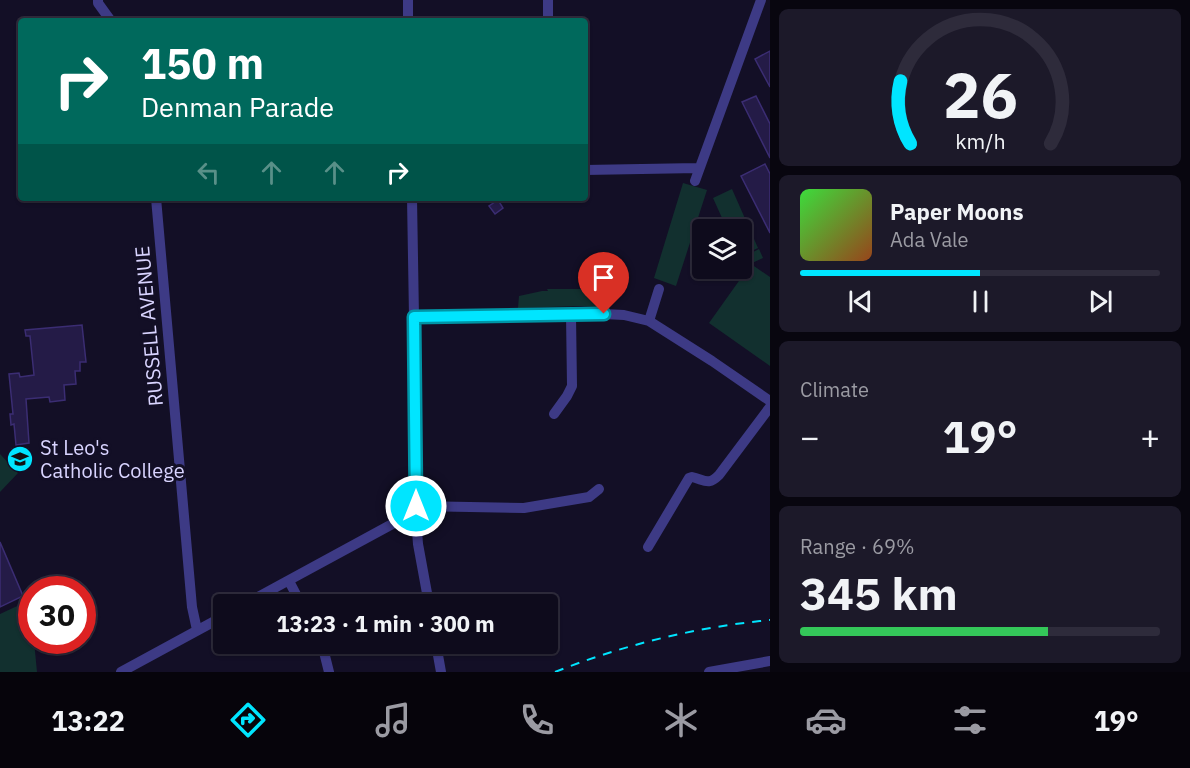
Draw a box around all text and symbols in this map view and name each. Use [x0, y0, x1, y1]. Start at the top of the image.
text: 150 m [141, 36, 264, 91]
icon: right [42, 42, 120, 120]
text: 26 [943, 55, 1017, 136]
text: Denman Parade [141, 89, 334, 124]
text: km/h [955, 128, 1005, 156]
icon: left [192, 156, 225, 189]
icon: ahead [255, 156, 288, 189]
icon: ahead [318, 156, 351, 189]
icon: right [381, 156, 414, 189]
text: Paper Moons [890, 197, 1023, 226]
map controls [692, 219, 752, 279]
button: layers [692, 219, 752, 279]
text: Ada Vale [890, 226, 969, 253]
street label: RUSSELL AVENUE [128, 245, 169, 407]
pin [578, 252, 629, 314]
icon: arrive [587, 261, 620, 294]
icon: previous [844, 285, 877, 318]
icon: pause [964, 285, 997, 318]
icon: next [1084, 285, 1117, 318]
text: Climate [800, 376, 869, 403]
text: 19° [942, 407, 1018, 465]
text: − [800, 415, 820, 458]
text: + [1140, 415, 1160, 458]
place label: St Leo's Catholic College [40, 434, 185, 484]
school or university icon: St Leo's Catholic College [5, 444, 35, 474]
position arrow [384, 474, 448, 538]
text: Range · 69% [800, 533, 915, 560]
text: 345 km [800, 564, 958, 622]
speed limit sign: 30 [18, 576, 96, 654]
text: 13:23 · 1 min · 300 m [276, 609, 495, 638]
icon: directions [227, 699, 269, 741]
icon: music [372, 699, 414, 741]
icon: phone [516, 699, 558, 741]
icon: climate [660, 699, 702, 741]
icon: car [805, 699, 847, 741]
icon: filters [949, 699, 991, 741]
text: 13:22 [51, 703, 125, 738]
text: 19° [1094, 703, 1139, 738]

